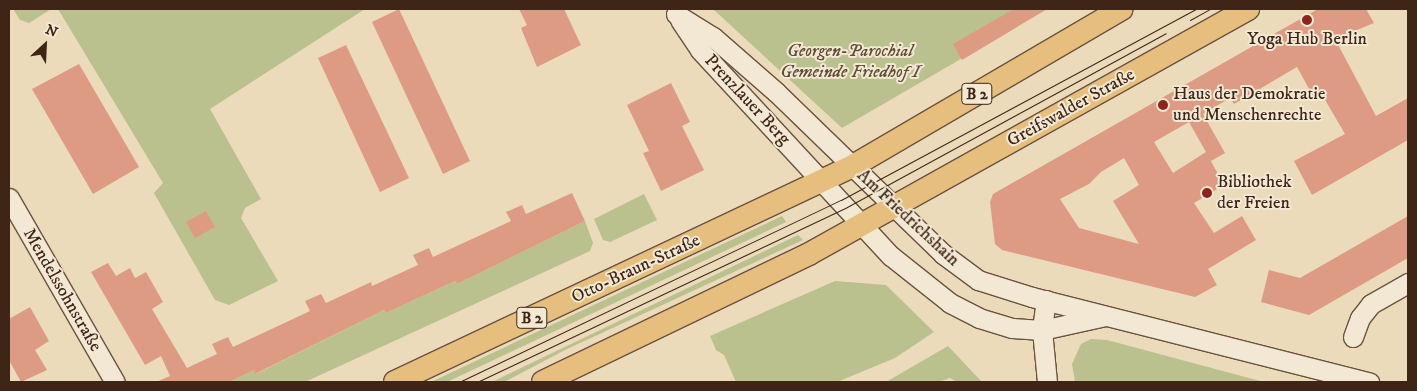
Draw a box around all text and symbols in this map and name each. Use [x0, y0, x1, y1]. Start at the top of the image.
marker: Yoga Hub Berlin [1301, 14, 1313, 26]
north arrow [20, 20, 70, 70]
text: N [42, 21, 60, 42]
place label: Yoga Hub Berlin [1247, 28, 1367, 50]
park label: Georgen-Parochial Gemeinde Friedhof I [780, 41, 920, 84]
street label: Prenzlauer Berg [700, 50, 794, 150]
street label: Greifswalder Straße [1003, 64, 1139, 152]
road number: B 2 [961, 80, 993, 108]
place label: Haus der Demokratie und Menschenrechte [1173, 84, 1325, 126]
marker: Haus der Demokratie und Menschenrechte [1157, 99, 1169, 111]
street label: Am Friedrichshain [852, 165, 964, 271]
place label: Bibliothek der Freien [1217, 172, 1292, 214]
marker: Bibliothek der Freien [1201, 187, 1213, 199]
street label: Mendelssohnstraße [18, 224, 106, 356]
street label: Otto-Braun-Straße [568, 230, 704, 308]
road number: B 2 [516, 304, 548, 332]

